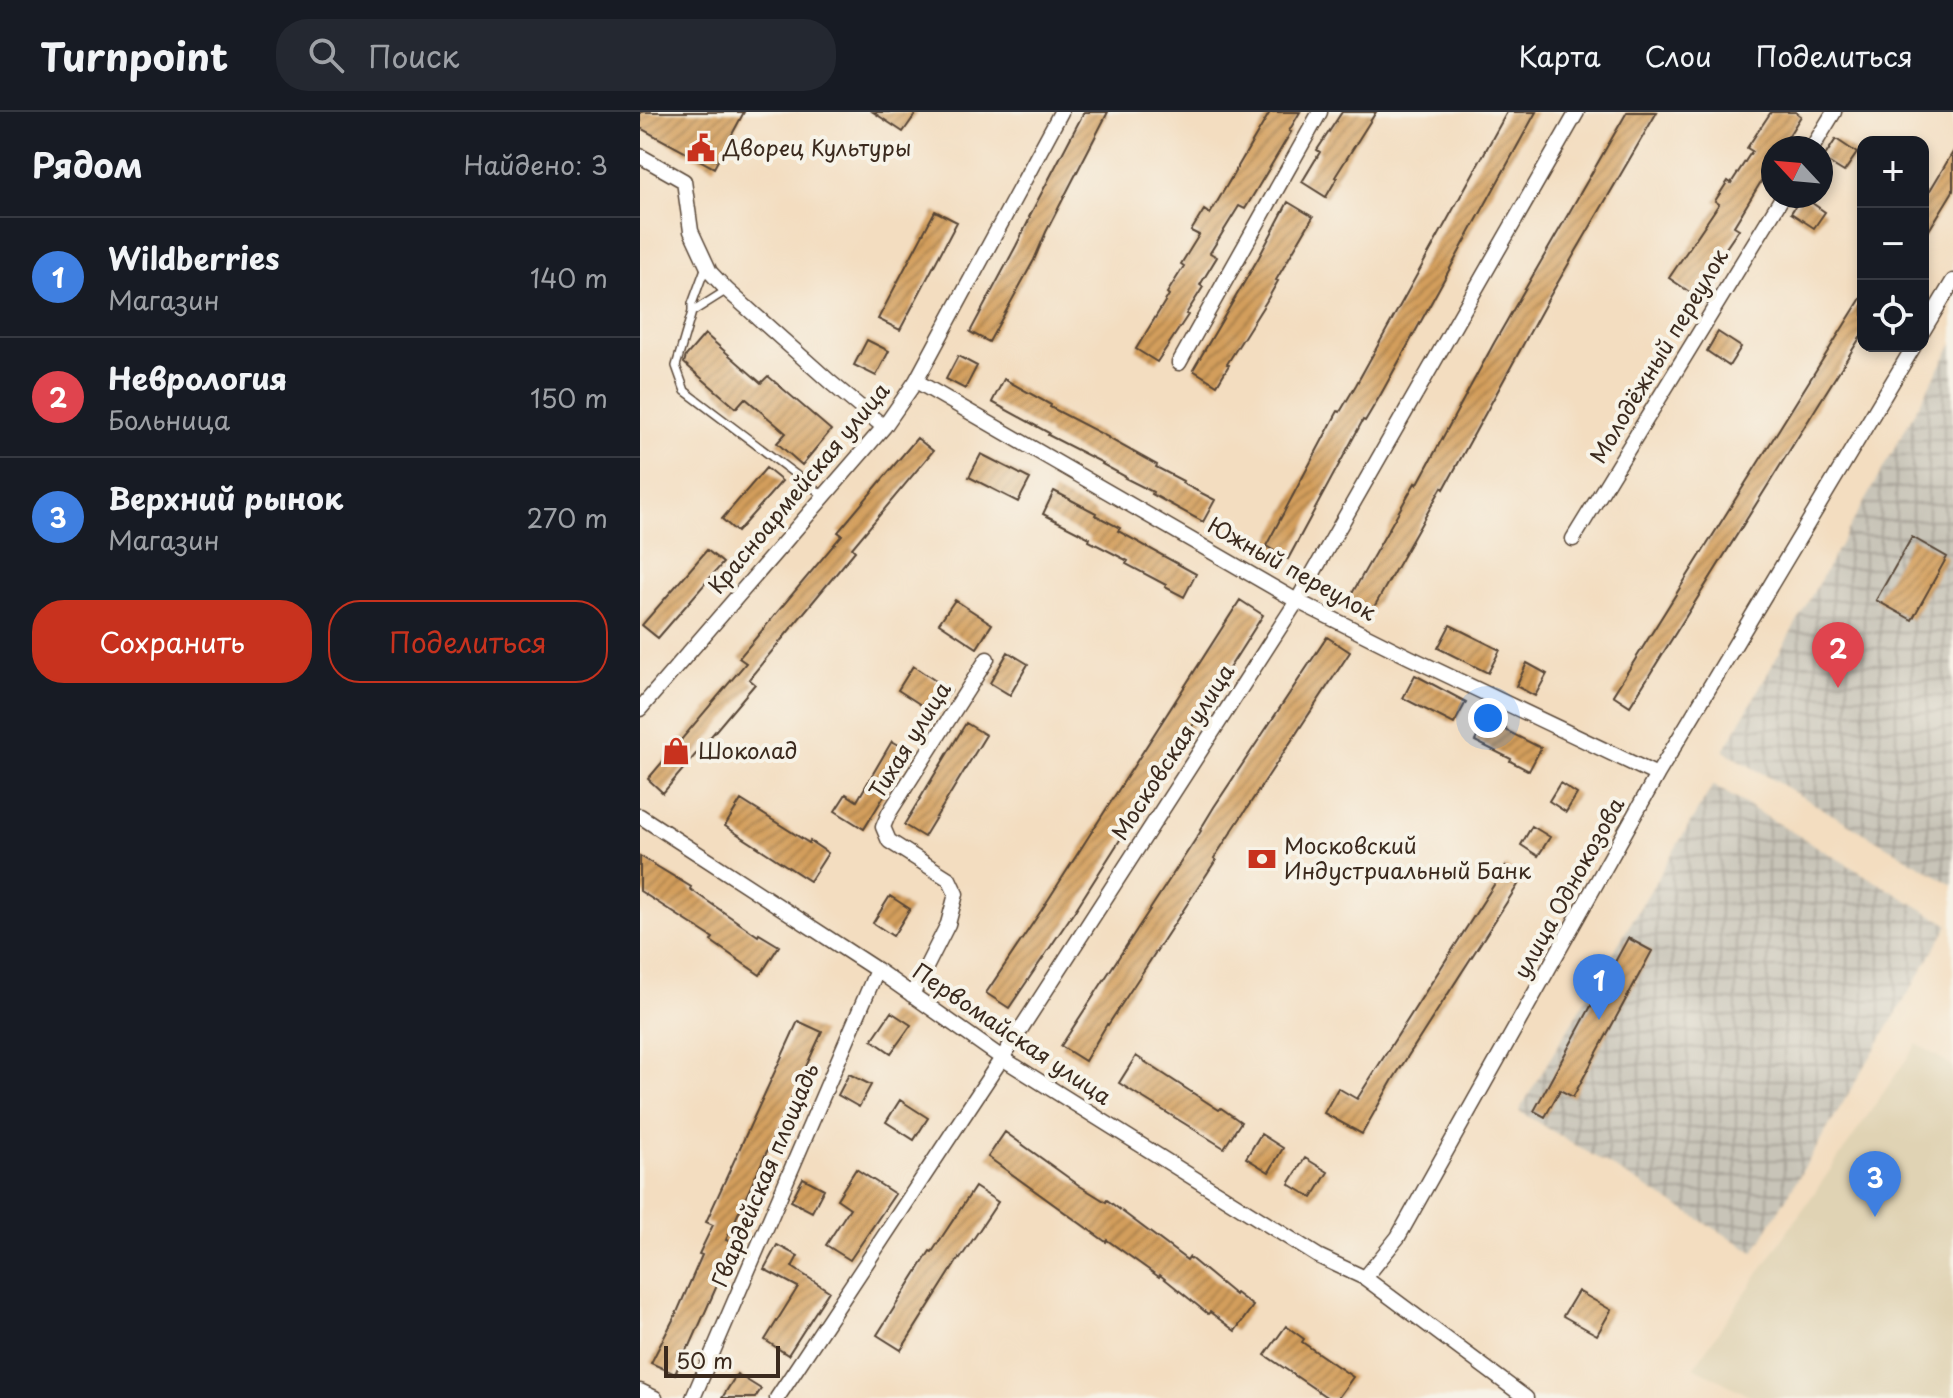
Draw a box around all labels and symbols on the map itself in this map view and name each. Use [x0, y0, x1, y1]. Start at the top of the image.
place label: Дворец Культуры [722, 130, 911, 163]
public building icon: Дворец Культуры [686, 133, 716, 163]
north arrow [1761, 136, 1833, 208]
street label: Молодёжный переулок [1580, 241, 1735, 469]
street label: Красноармейская улица [699, 374, 896, 600]
street label: Южный переулок [1203, 508, 1384, 628]
pin: 2 [1812, 622, 1864, 688]
street label: Московская улица [1102, 656, 1241, 846]
street label: Тихая улица [860, 674, 958, 804]
your location [1468, 698, 1508, 738]
place label: Шоколад [698, 733, 797, 766]
shop icon: Шоколад [661, 736, 691, 766]
street label: улица Однокозова [1504, 790, 1631, 984]
place label: Московский Индустриальный Банк [1284, 828, 1532, 886]
bank icon: Московский Индустриальный Банк [1247, 844, 1277, 874]
street label: Первомайская улица [907, 954, 1119, 1112]
pin: 1 [1573, 954, 1625, 1020]
street label: Гвардейская площадь [701, 1057, 826, 1291]
pin: 3 [1849, 1151, 1901, 1217]
scale bar [664, 1342, 780, 1378]

